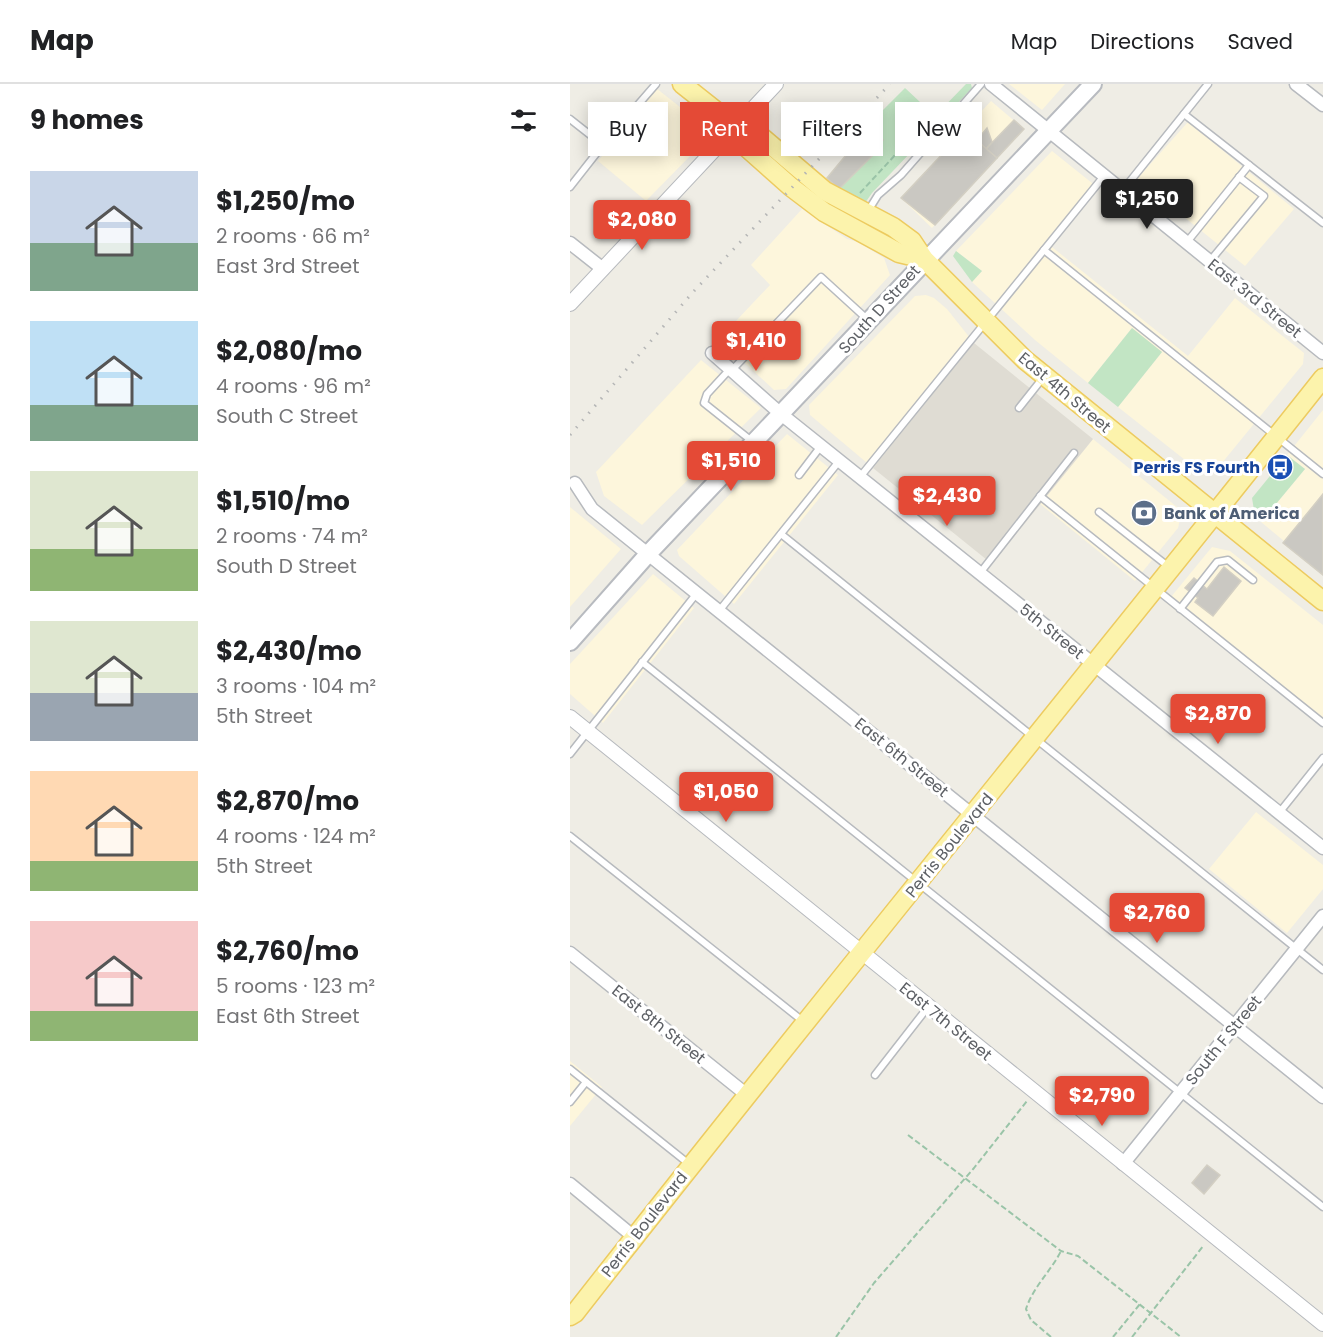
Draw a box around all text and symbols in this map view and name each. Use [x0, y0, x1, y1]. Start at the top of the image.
text: Map [30, 21, 94, 60]
text: Map [1011, 27, 1057, 56]
text: Directions [1090, 27, 1194, 56]
text: Saved [1227, 27, 1293, 56]
text: 9 homes [30, 102, 144, 138]
chip: Buy [588, 102, 668, 156]
chip: Rent [680, 102, 769, 156]
chip: Filters [781, 102, 883, 156]
chip: New [895, 102, 982, 156]
icon: filters [507, 104, 540, 137]
pin: $1,250 [1098, 179, 1196, 230]
text: $1,250/mo [216, 183, 355, 219]
text: $1,250 [1115, 184, 1179, 212]
icon: home [78, 195, 150, 267]
pin: $2,080 [593, 200, 691, 251]
text: $2,080 [607, 205, 677, 233]
text: 2 rooms · 66 m² [216, 222, 370, 250]
text: East 3rd Street [216, 252, 360, 280]
street label: East 3rd Street [1203, 253, 1307, 344]
street label: South D Street [833, 260, 926, 359]
pin: $1,410 [707, 321, 805, 372]
text: $1,410 [726, 326, 786, 354]
text: $2,080/mo [216, 333, 362, 369]
icon: home [78, 345, 150, 417]
street label: East 4th Street [1013, 347, 1116, 438]
text: 4 rooms · 96 m² [216, 372, 371, 400]
text: South C Street [216, 402, 358, 430]
pin: $1,510 [682, 441, 780, 492]
text: $1,510 [701, 446, 761, 474]
bus stop icon: Perris FS Fourth [1265, 452, 1295, 482]
place label: Perris FS Fourth [1134, 456, 1260, 479]
pin: $2,430 [898, 476, 996, 527]
text: $2,430 [913, 481, 982, 509]
text: $1,510/mo [216, 483, 350, 519]
icon: home [78, 495, 150, 567]
bank icon: Bank of America [1129, 498, 1159, 528]
place label: Bank of America [1164, 502, 1300, 525]
text: 2 rooms · 74 m² [216, 522, 368, 550]
text: South D Street [216, 552, 357, 580]
street label: 5th Street [1014, 598, 1089, 665]
text: $2,430/mo [216, 633, 362, 669]
icon: home [78, 645, 150, 717]
text: 3 rooms · 104 m² [216, 672, 376, 700]
pin: $2,870 [1169, 694, 1267, 745]
text: $2,870 [1184, 699, 1252, 727]
text: 5th Street [216, 702, 313, 730]
street label: East 6th Street [850, 712, 954, 803]
pin: $1,050 [677, 772, 775, 823]
text: $1,050 [693, 777, 759, 805]
text: $2,870/mo [216, 783, 359, 819]
street label: Perris Boulevard [900, 788, 999, 902]
icon: home [78, 795, 150, 867]
text: 4 rooms · 124 m² [216, 822, 376, 850]
text: 5th Street [216, 852, 313, 880]
pin: $2,760 [1108, 893, 1206, 944]
text: $2,760 [1124, 898, 1190, 926]
text: $2,760/mo [216, 933, 359, 969]
icon: home [78, 945, 150, 1017]
text: 5 rooms · 123 m² [216, 972, 375, 1000]
street label: East 7th Street [894, 977, 997, 1066]
street label: East 8th Street [607, 979, 711, 1070]
street label: South F Street [1180, 990, 1267, 1090]
text: East 6th Street [216, 1002, 360, 1030]
pin: $2,790 [1053, 1076, 1151, 1127]
text: $2,790 [1069, 1081, 1135, 1109]
street label: Perris Boulevard [596, 1167, 693, 1282]

